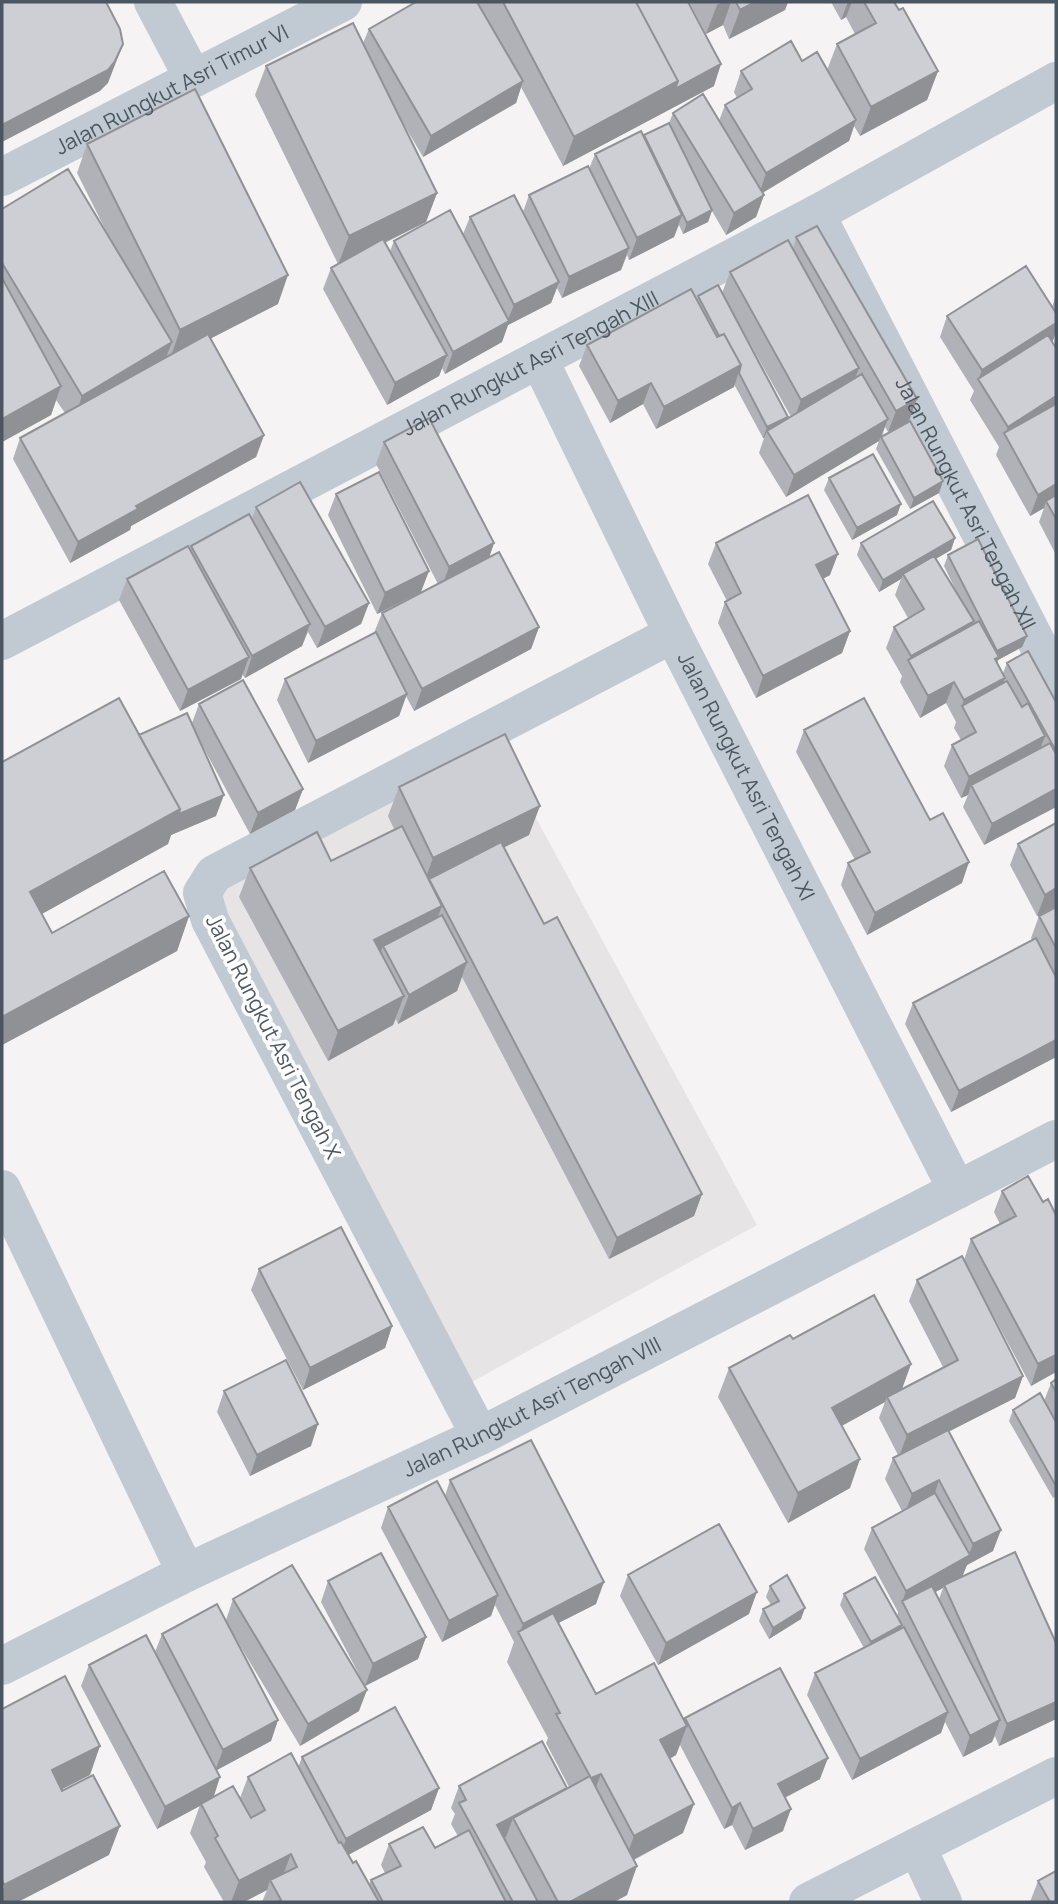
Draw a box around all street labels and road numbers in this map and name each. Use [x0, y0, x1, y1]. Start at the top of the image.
street label: Jalan Rungkut Asri Timur VI [50, 17, 293, 160]
street label: Jalan Rungkut Asri Tengah XIII [397, 284, 663, 441]
street label: Jalan Rungkut Asri Tengah XII [889, 372, 1043, 634]
street label: Jalan Rungkut Asri Tengah XI [672, 647, 822, 905]
street label: Jalan Rungkut Asri Tengah X [200, 910, 348, 1164]
street label: Jalan Rungkut Asri Tengah VIII [398, 1330, 666, 1483]

